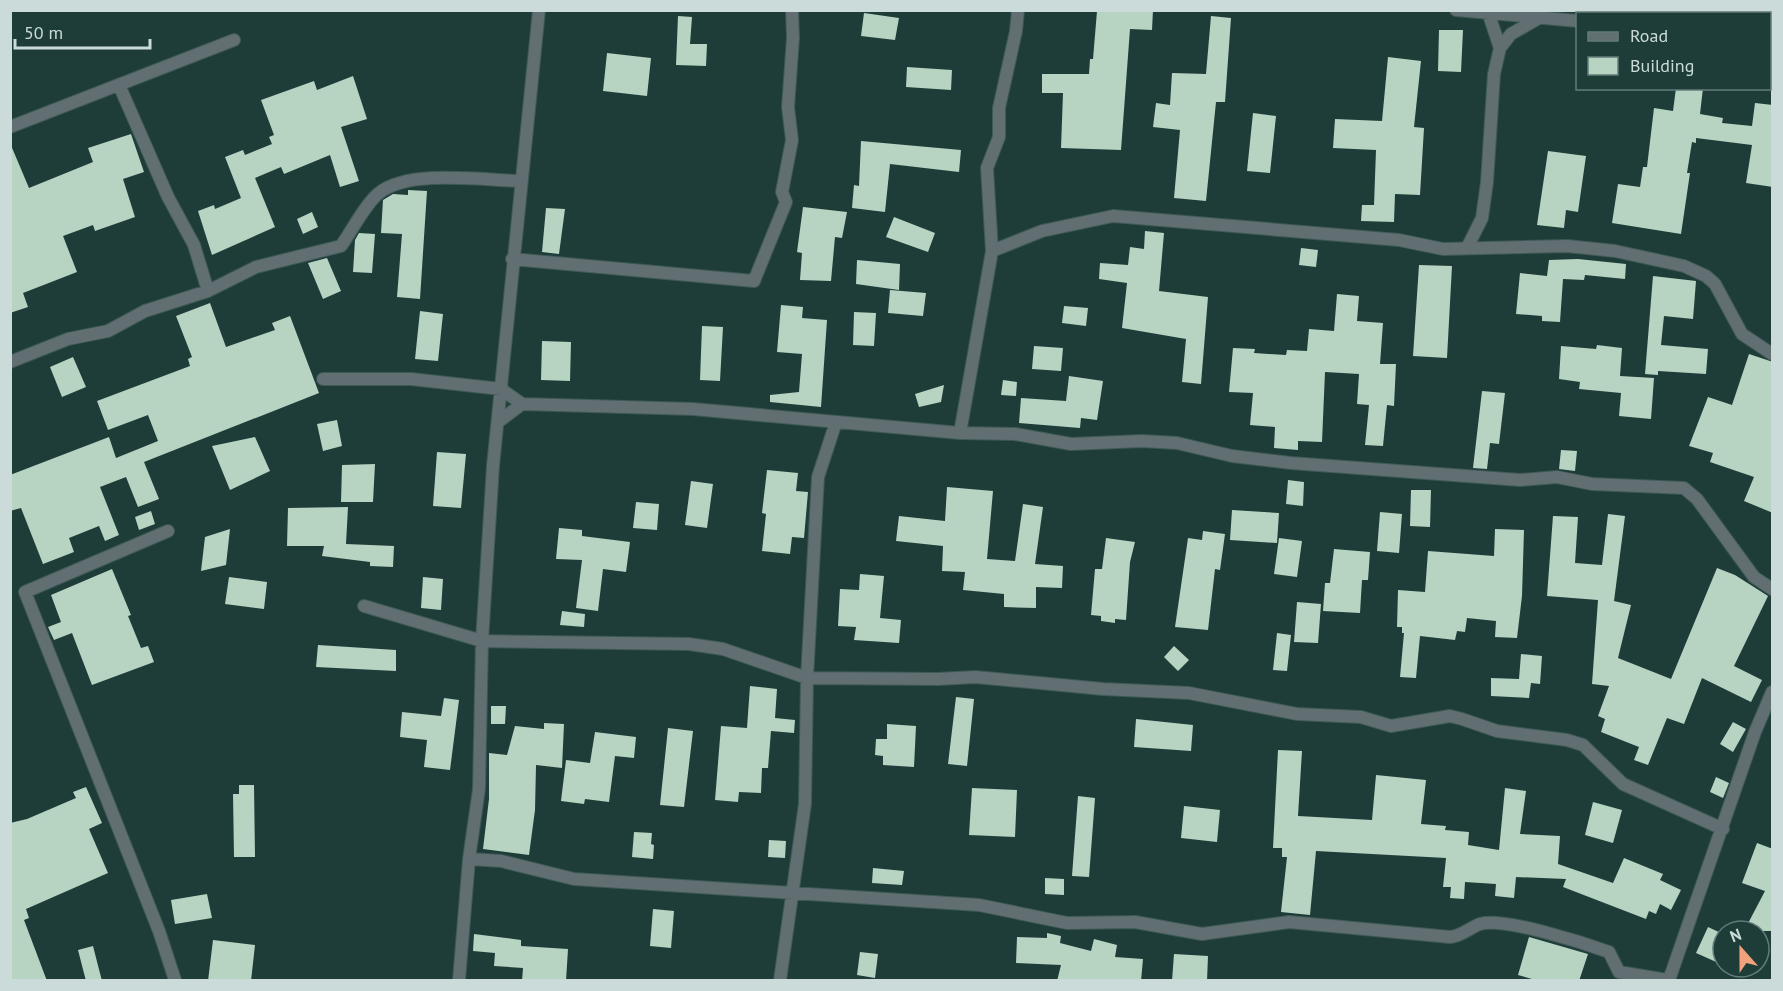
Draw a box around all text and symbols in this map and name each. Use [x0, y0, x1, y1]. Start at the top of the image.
scale bar [15, 12, 150, 50]
legend [1576, 12, 1771, 90]
text: 50 m [24, 21, 63, 44]
text: Road [1630, 24, 1668, 47]
text: Building [1630, 54, 1694, 77]
north arrow [1711, 919, 1771, 979]
text: N [1727, 924, 1744, 946]

